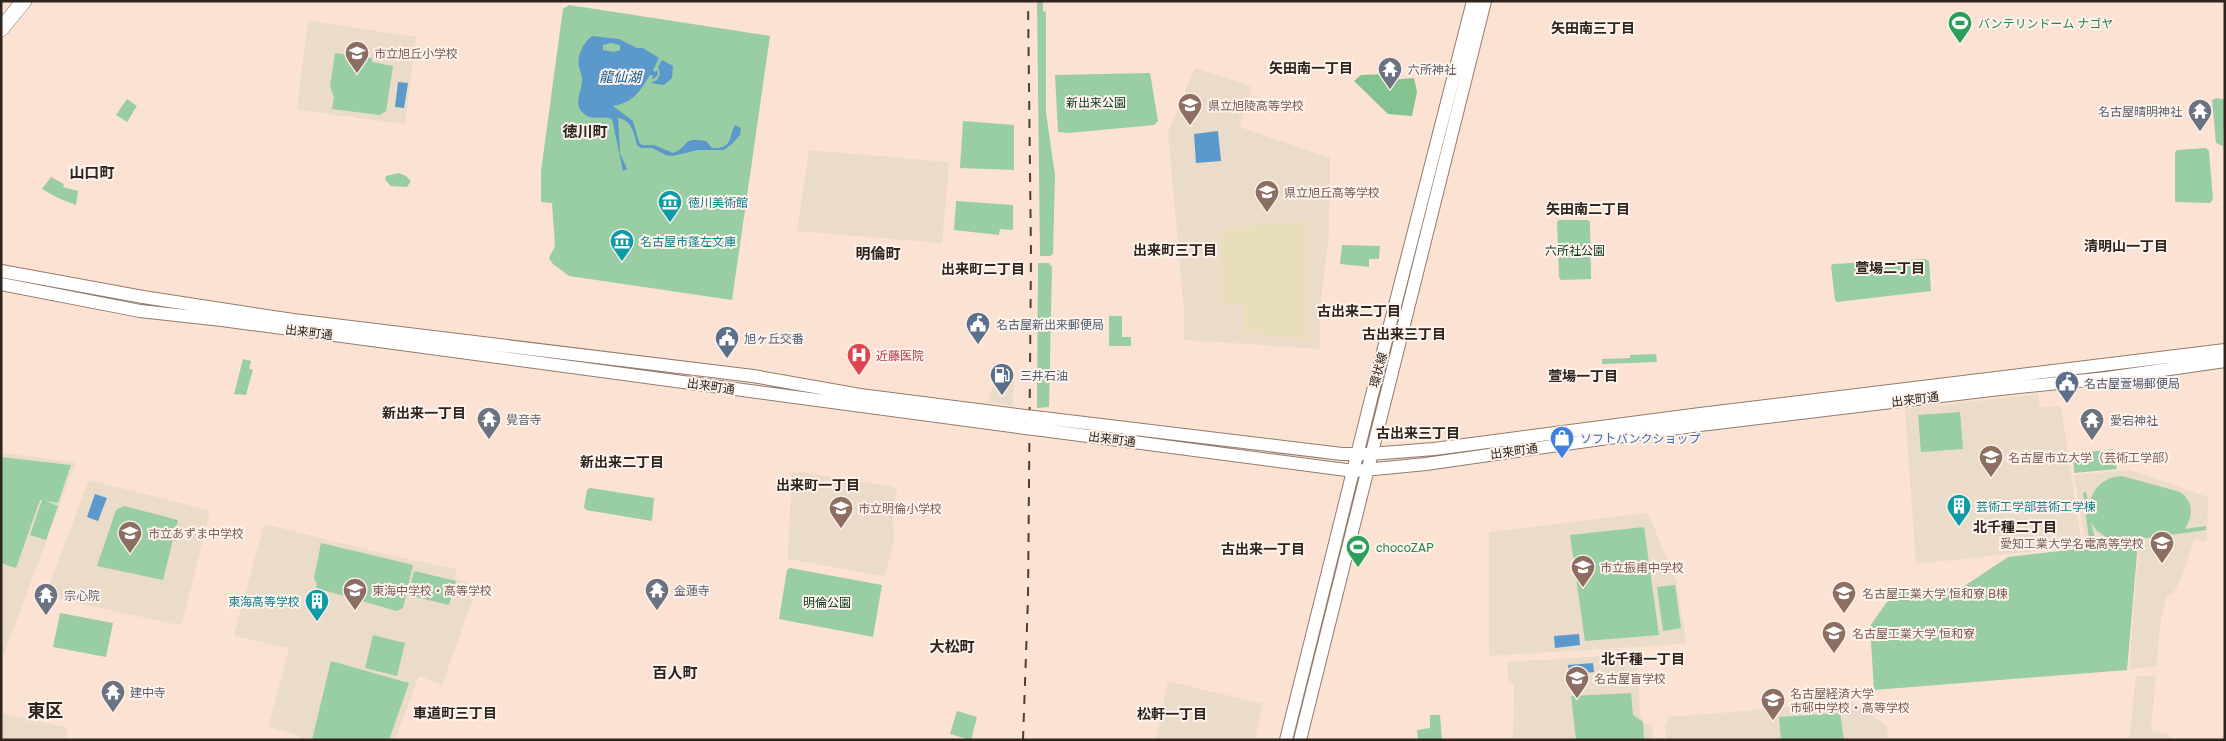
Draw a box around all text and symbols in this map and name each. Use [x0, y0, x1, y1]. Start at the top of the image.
sports icon: バンテリンドーム ナゴヤ [1947, 10, 1973, 44]
place label: バンテリンドーム ナゴヤ [1978, 16, 2113, 31]
district label: 矢田南三丁目 [1551, 19, 1635, 36]
school or university icon: 市立旭丘小学校 [344, 40, 370, 74]
place label: 市立旭丘小学校 [374, 46, 458, 61]
temple icon: 六所神社 [1377, 56, 1403, 90]
district label: 矢田南一丁目 [1269, 59, 1353, 76]
place label: 六所神社 [1408, 62, 1456, 77]
water label: 龍仙湖 [599, 68, 643, 85]
school or university icon: 県立旭陵高等学校 [1177, 92, 1203, 126]
park label: 新出来公園 [1066, 95, 1126, 110]
place label: 県立旭陵高等学校 [1208, 98, 1304, 113]
temple icon: 名古屋晴明神社 [2187, 98, 2213, 132]
place label: 名古屋晴明神社 [2098, 104, 2182, 119]
district label: 徳川町 [562, 122, 608, 140]
district label: 山口町 [69, 163, 115, 181]
school or university icon: 県立旭丘高等学校 [1254, 179, 1280, 213]
place label: 県立旭丘高等学校 [1284, 185, 1380, 200]
museum icon: 徳川美術館 [657, 189, 683, 223]
place label: 徳川美術館 [688, 195, 748, 210]
district label: 矢田南二丁目 [1546, 200, 1630, 217]
museum icon: 名古屋市蓬左文庫 [609, 228, 635, 262]
place label: 名古屋市蓬左文庫 [640, 234, 736, 249]
district label: 清明山一丁目 [2084, 237, 2168, 254]
district label: 出来町三丁目 [1133, 241, 1217, 258]
park label: 六所社公園 [1545, 243, 1605, 258]
district label: 明倫町 [855, 244, 901, 262]
district label: 萱場二丁目 [1855, 259, 1925, 276]
district label: 出来町二丁目 [941, 260, 1025, 277]
district label: 古出来二丁目 [1317, 302, 1401, 319]
public building icon: 名古屋新出来郵便局 [965, 311, 991, 345]
place label: 名古屋新出来郵便局 [996, 317, 1104, 332]
street label: 出来町通 [284, 322, 334, 342]
public building icon: 旭ヶ丘交番 [714, 325, 740, 359]
district label: 古出来三丁目 [1362, 325, 1446, 342]
place label: 旭ヶ丘交番 [744, 331, 804, 346]
hospital icon: 近藤医院 [846, 342, 872, 376]
place label: 近藤医院 [876, 348, 924, 363]
street label: 環状線 [1366, 351, 1390, 389]
fuel station icon: 三井石油 [989, 362, 1015, 396]
district label: 萱場一丁目 [1548, 367, 1618, 384]
place label: 三井石油 [1020, 368, 1068, 383]
public building icon: 名古屋萱場郵便局 [2054, 370, 2080, 404]
street label: 出来町通 [686, 375, 736, 397]
place label: 名古屋萱場郵便局 [2084, 376, 2180, 391]
street label: 出来町通 [1890, 389, 1940, 409]
district label: 新出来一丁目 [382, 404, 466, 421]
temple icon: 覺音寺 [476, 406, 502, 440]
temple icon: 愛宕神社 [2079, 407, 2105, 441]
place label: 覺音寺 [506, 412, 542, 427]
place label: 愛宕神社 [2110, 413, 2158, 428]
district label: 古出来三丁目 [1376, 424, 1460, 441]
shop icon: ソフトバンクショップ [1549, 425, 1575, 459]
street label: 出来町通 [1087, 429, 1137, 449]
place label: ソフトバンクショップ [1580, 431, 1701, 446]
street label: 出来町通 [1489, 440, 1539, 462]
school or university icon: 名古屋市立大学（芸術工学部） [1978, 444, 2004, 478]
place label: 名古屋市立大学（芸術工学部） [2008, 450, 2176, 465]
district label: 新出来二丁目 [580, 453, 664, 470]
district label: 出来町一丁目 [776, 476, 860, 493]
building icon: 芸術工学部芸術工学棟 [1946, 493, 1972, 527]
school or university icon: 市立明倫小学校 [828, 495, 854, 529]
place label: 芸術工学部芸術工学棟 [1976, 499, 2096, 514]
place label: 市立明倫小学校 [858, 501, 942, 516]
district label: 北千種二丁目 [1973, 518, 2057, 535]
school or university icon: 市立あずま中学校 [117, 520, 143, 554]
place label: 市立あずま中学校 [148, 526, 244, 541]
school or university icon: 愛知工業大学名電高等学校 [2149, 530, 2175, 564]
sports icon: chocoZAP [1345, 534, 1371, 568]
place label: 愛知工業大学名電高等学校 [2000, 536, 2144, 551]
district label: 古出来一丁目 [1221, 540, 1305, 557]
place label: chocoZAP [1376, 540, 1434, 555]
school or university icon: 市立振甫中学校 [1570, 554, 1596, 588]
place label: 市立振甫中学校 [1600, 560, 1684, 575]
school or university icon: 東海中学校・高等学校 [342, 577, 368, 611]
temple icon: 金蓮寺 [644, 577, 670, 611]
school or university icon: 名古屋工業大学 恒和寮 B棟 [1831, 580, 1857, 614]
temple icon: 宗心院 [33, 582, 59, 616]
place label: 東海中学校・高等学校 [372, 583, 492, 598]
place label: 金蓮寺 [674, 583, 710, 598]
place label: 名古屋工業大学 恒和寮 B棟 [1862, 586, 2008, 601]
place label: 宗心院 [64, 588, 100, 603]
building icon: 東海高等学校 [304, 588, 330, 622]
place label: 東海高等学校 [228, 594, 300, 609]
park label: 明倫公園 [803, 595, 851, 610]
school or university icon: 名古屋工業大学 恒和寮 [1821, 620, 1847, 654]
place label: 名古屋工業大学 恒和寮 [1852, 626, 1975, 641]
district label: 大松町 [929, 637, 975, 655]
district label: 北千種一丁目 [1601, 650, 1685, 667]
district label: 百人町 [652, 663, 698, 681]
school or university icon: 名古屋盲学校 [1564, 665, 1590, 699]
place label: 名古屋盲学校 [1594, 671, 1666, 686]
temple icon: 建中寺 [100, 679, 126, 713]
place label: 建中寺 [130, 685, 166, 700]
place label: 名古屋経済大学 市邨中学校・高等学校 [1790, 686, 1910, 715]
school or university icon: 名古屋経済大学 市邨中学校・高等学校 [1760, 687, 1786, 721]
district label: 東区 [27, 699, 63, 721]
district label: 車道町三丁目 [413, 704, 497, 721]
district label: 松軒一丁目 [1137, 705, 1207, 722]

